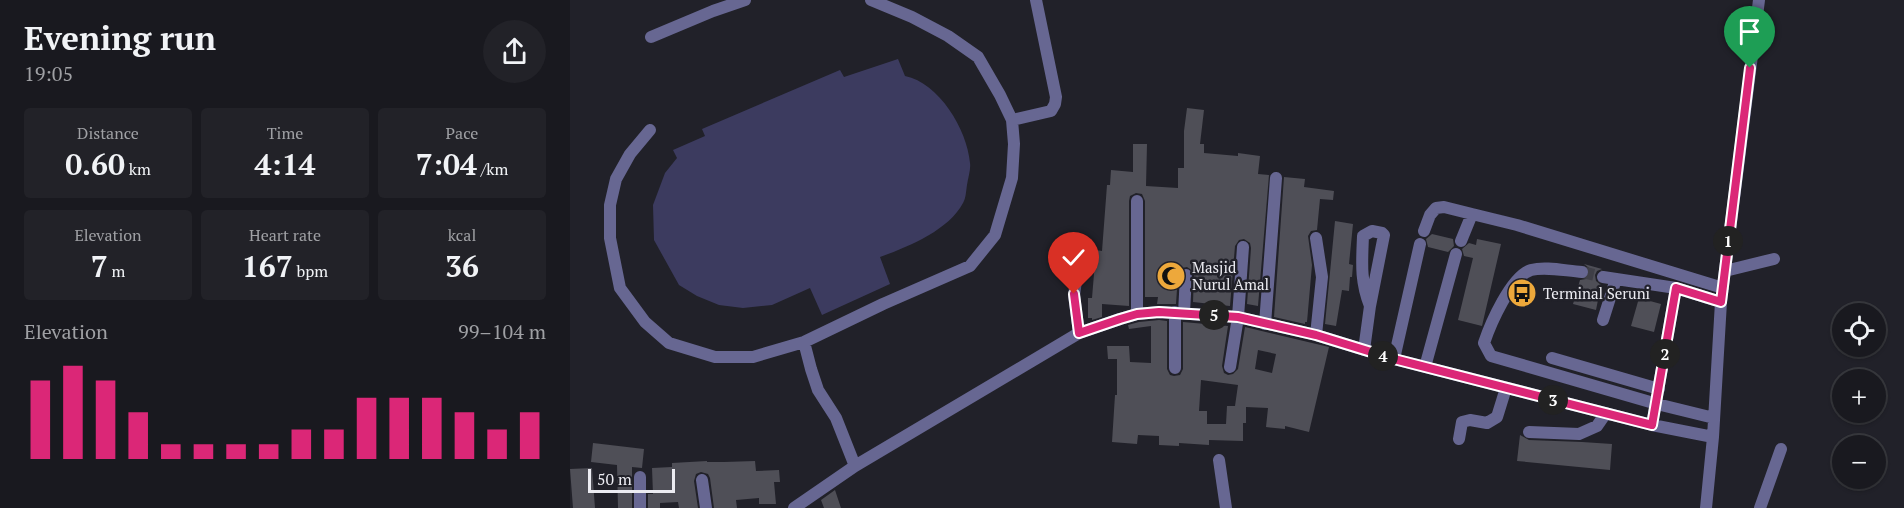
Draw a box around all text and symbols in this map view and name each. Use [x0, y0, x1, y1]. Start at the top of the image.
pin [1724, 6, 1775, 68]
icon: arrive [1733, 15, 1766, 48]
text: Evening run [24, 16, 216, 59]
button: share [483, 20, 546, 83]
text: 19:05 [24, 60, 73, 87]
text: Distance [77, 122, 139, 144]
text: Time [267, 122, 303, 144]
text: Pace [446, 122, 478, 144]
text: 0.60 [65, 144, 125, 184]
text: 4:14 [254, 144, 316, 184]
text: 7:04 [416, 144, 477, 184]
text: km [125, 158, 151, 180]
text: /km [477, 158, 508, 180]
text: Elevation [74, 224, 142, 246]
text: Heart rate [249, 224, 321, 246]
text: kcal [448, 224, 476, 246]
pin: 1 [1713, 226, 1743, 256]
text: 1 [1723, 230, 1733, 252]
pin [1048, 232, 1099, 294]
icon: check [1057, 241, 1090, 274]
text: 7 [91, 246, 108, 286]
text: 167 [242, 246, 293, 286]
text: 36 [445, 246, 479, 286]
place label: Masjid Nurul Amal [1192, 257, 1269, 294]
text: m [108, 260, 125, 282]
text: bpm [293, 260, 328, 282]
mosque icon: Masjid Nurul Amal [1155, 260, 1187, 292]
bus stop icon: Terminal Seruni [1506, 277, 1538, 309]
place label: Terminal Seruni [1543, 283, 1650, 303]
pin: 5 [1199, 300, 1229, 330]
map controls [1832, 303, 1886, 489]
button: locate [1832, 303, 1886, 357]
text: 5 [1209, 304, 1219, 326]
text: Elevation [24, 318, 108, 345]
text: 99–104 m [458, 318, 546, 345]
pin: 2 [1650, 339, 1680, 369]
pin: 4 [1368, 341, 1398, 371]
text: 2 [1660, 343, 1670, 365]
text: 4 [1378, 345, 1388, 367]
button: + [1832, 369, 1886, 423]
pin: 3 [1538, 385, 1568, 415]
text: 3 [1548, 389, 1558, 411]
button: − [1832, 435, 1886, 489]
scale bar [588, 466, 675, 494]
text: 50 m [597, 468, 632, 490]

